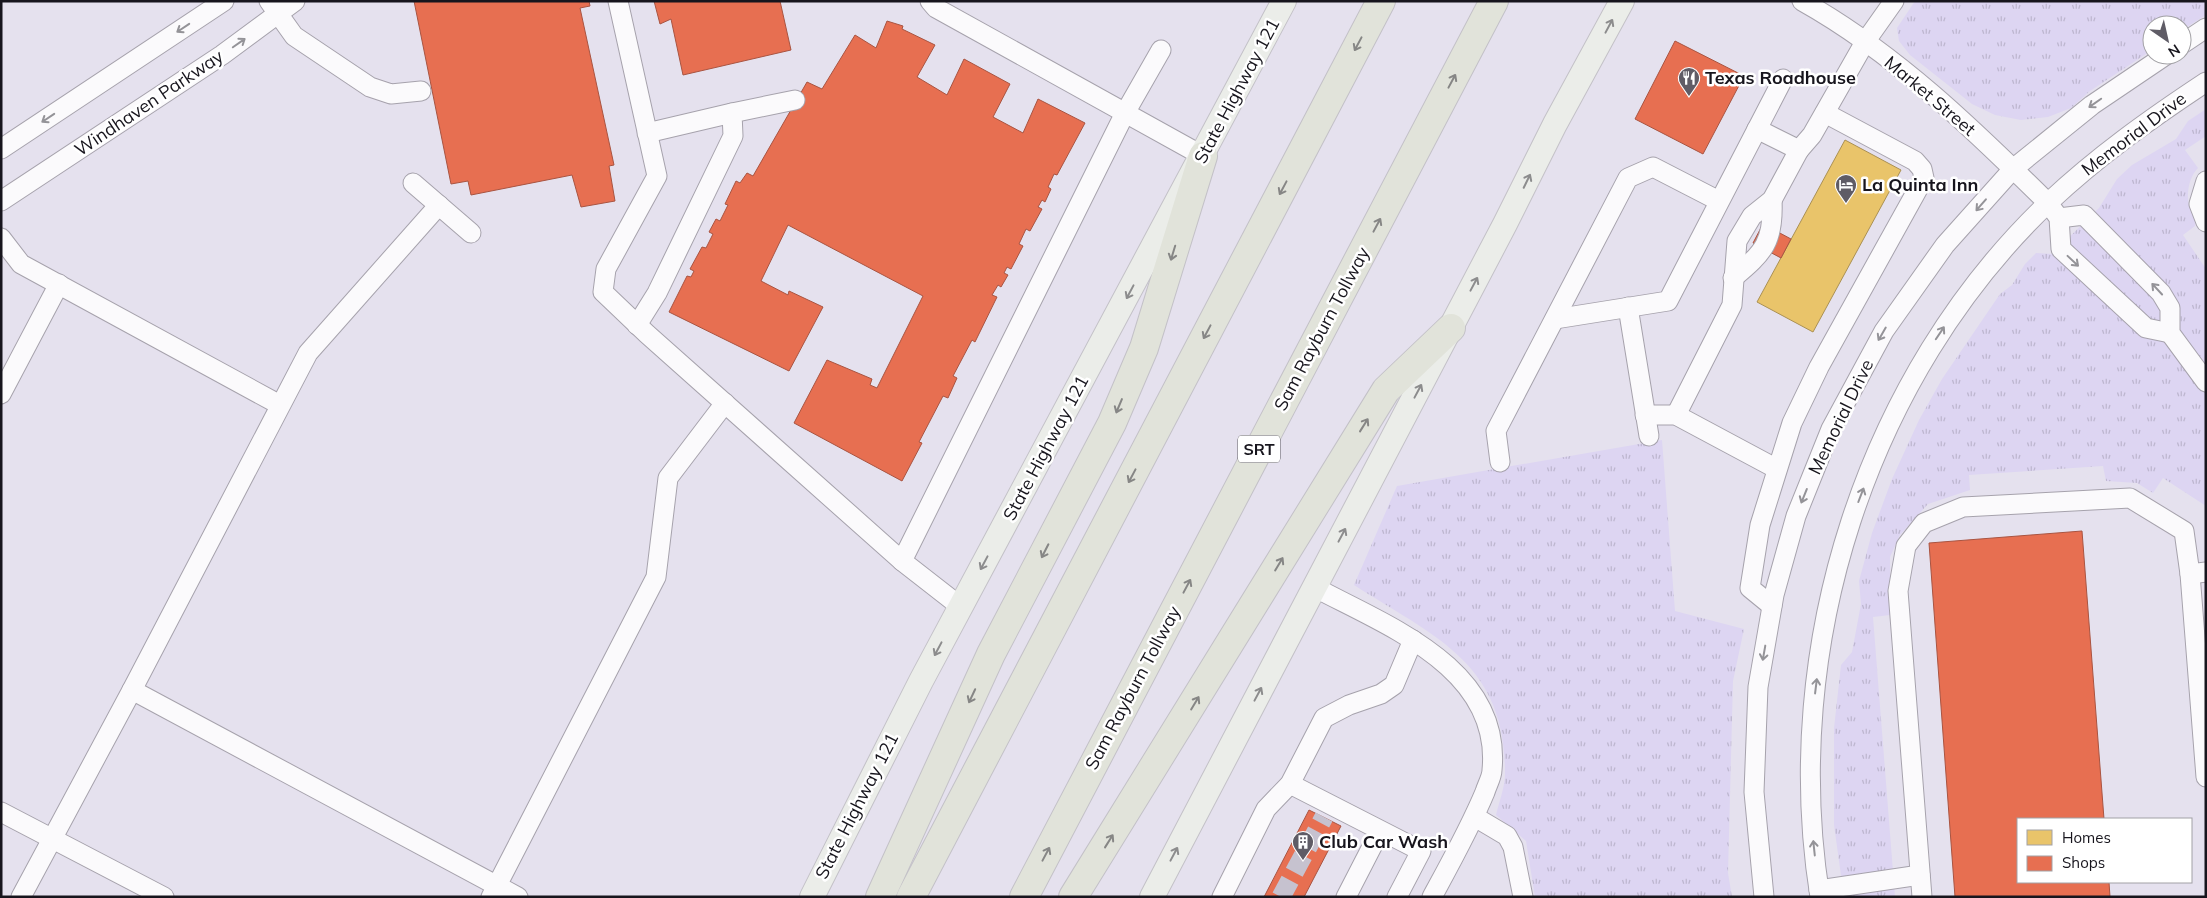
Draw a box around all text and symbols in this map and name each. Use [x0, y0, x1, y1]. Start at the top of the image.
street label: State Highway 121 [1189, 14, 1285, 167]
north arrow [2142, 15, 2192, 65]
one-way arrow [1605, 19, 1614, 34]
one-way arrow [176, 23, 190, 34]
one-way arrow [1353, 37, 1363, 52]
one-way arrow [232, 38, 246, 48]
text: N [2165, 40, 2184, 61]
street label: Windhaven Parkway [70, 44, 228, 161]
street label: Market Street [1880, 51, 1981, 141]
restaurant icon: Texas Roadhouse [1677, 66, 1701, 97]
place label: Texas Roadhouse [1705, 66, 1856, 89]
one-way arrow [1447, 74, 1457, 89]
street label: Memorial Drive [2077, 87, 2191, 181]
one-way arrow [2088, 98, 2102, 108]
one-way arrow [41, 113, 55, 123]
hotel icon: La Quinta Inn [1834, 173, 1858, 204]
place label: La Quinta Inn [1862, 173, 1978, 196]
one-way arrow [1523, 174, 1532, 189]
one-way arrow [1278, 181, 1288, 196]
one-way arrow [1975, 199, 1987, 212]
one-way arrow [1373, 218, 1382, 233]
street label: Sam Rayburn Tollway [1269, 243, 1375, 415]
one-way arrow [1168, 245, 1177, 260]
one-way arrow [2067, 255, 2080, 267]
one-way arrow [1469, 277, 1479, 292]
one-way arrow [2151, 283, 2163, 295]
one-way arrow [1125, 284, 1135, 299]
one-way arrow [1202, 324, 1211, 339]
one-way arrow [1935, 326, 1945, 340]
one-way arrow [1877, 327, 1887, 341]
street label: Memorial Drive [1803, 355, 1878, 478]
street label: State Highway 121 [998, 371, 1094, 524]
one-way arrow [1413, 384, 1423, 399]
one-way arrow [1114, 398, 1123, 413]
one-way arrow [1359, 419, 1369, 433]
road number: SRT [1238, 436, 1280, 462]
one-way arrow [1127, 468, 1136, 483]
one-way arrow [1799, 488, 1808, 503]
one-way arrow [1857, 488, 1866, 503]
one-way arrow [1338, 528, 1347, 543]
one-way arrow [1040, 543, 1049, 558]
one-way arrow [979, 555, 988, 570]
one-way arrow [1274, 557, 1284, 571]
one-way arrow [1183, 579, 1192, 594]
street label: Sam Rayburn Tollway [1080, 602, 1186, 774]
one-way arrow [933, 642, 943, 657]
one-way arrow [1759, 645, 1769, 661]
one-way arrow [1811, 679, 1821, 695]
one-way arrow [1254, 687, 1263, 702]
one-way arrow [967, 688, 977, 703]
one-way arrow [1190, 696, 1200, 710]
street label: State Highway 121 [810, 729, 903, 883]
legend [2017, 818, 2192, 883]
text: Homes [2062, 828, 2111, 847]
building icon: Club Car Wash [1291, 830, 1315, 861]
place label: Club Car Wash [1319, 830, 1448, 853]
one-way arrow [1104, 834, 1114, 848]
one-way arrow [1809, 841, 1819, 857]
one-way arrow [1041, 846, 1051, 861]
one-way arrow [1169, 846, 1179, 861]
text: Shops [2062, 853, 2105, 872]

